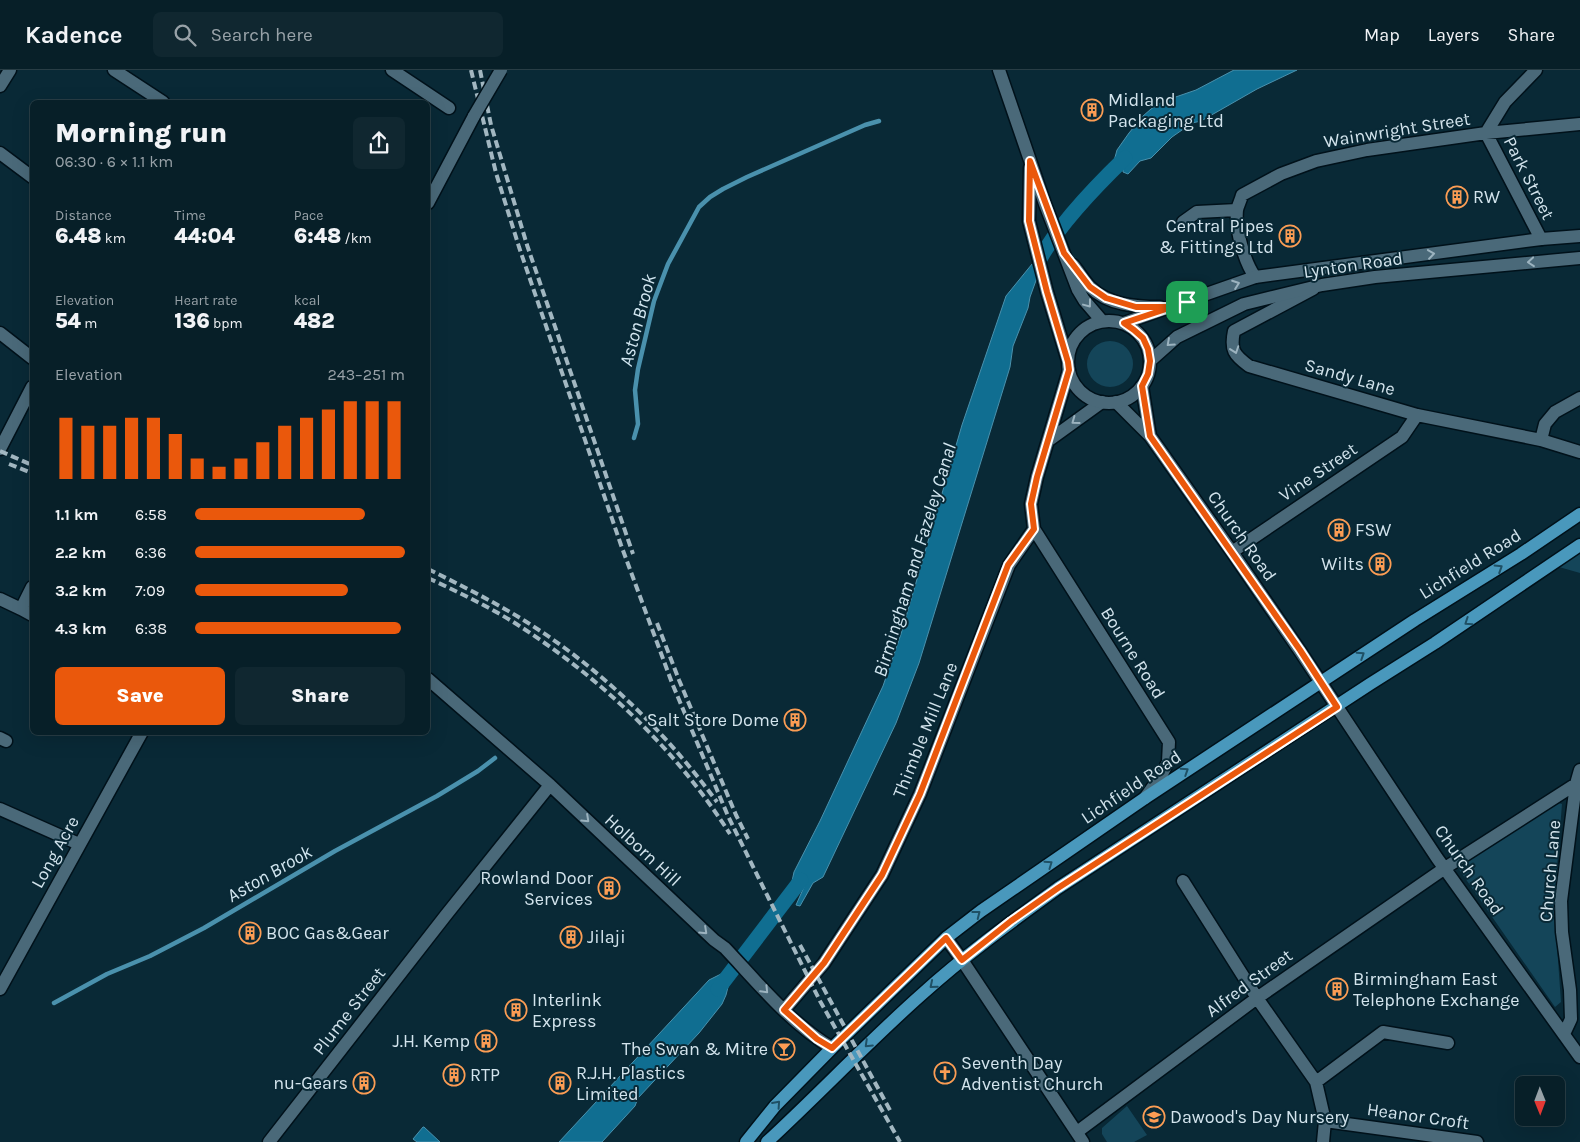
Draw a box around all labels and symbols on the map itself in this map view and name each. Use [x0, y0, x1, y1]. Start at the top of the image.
place label: Midland Packaging Ltd [1108, 89, 1224, 132]
building icon: Midland Packaging Ltd [1080, 98, 1104, 122]
street label: Wainwright Street [1322, 108, 1472, 152]
street label: Park Street [1499, 133, 1559, 223]
building icon: RW [1445, 185, 1469, 209]
place label: RW [1473, 186, 1500, 208]
place label: Central Pipes & Fittings Ltd [1159, 215, 1274, 258]
building icon: Central Pipes & Fittings Ltd [1278, 224, 1302, 248]
street label: Lynton Road [1302, 247, 1404, 283]
one-way arrow [1427, 249, 1435, 260]
one-way arrow [1527, 257, 1535, 268]
water label: Aston Brook [615, 271, 661, 369]
one-way arrow [1231, 280, 1240, 290]
pin [1166, 281, 1208, 323]
one-way arrow [1082, 298, 1091, 308]
one-way arrow [1167, 337, 1176, 346]
one-way arrow [1229, 345, 1239, 354]
street label: Sandy Lane [1302, 354, 1398, 400]
one-way arrow [1071, 415, 1080, 424]
street label: Vine Street [1275, 438, 1361, 506]
water label: Birmingham and Fazeley Canal [869, 441, 961, 680]
street label: Church Road [1203, 487, 1281, 585]
building icon: FSW [1327, 518, 1351, 542]
place label: FSW [1355, 519, 1391, 541]
street label: Lichfield Road [1415, 524, 1525, 604]
building icon: Wilts [1368, 552, 1392, 576]
place label: Wilts [1321, 553, 1364, 575]
one-way arrow [1493, 564, 1502, 574]
street label: Bourne Road [1096, 603, 1170, 703]
one-way arrow [1464, 616, 1473, 625]
one-way arrow [1356, 652, 1365, 661]
street label: Thimble Mill Lane [888, 659, 962, 801]
building icon: Salt Store Dome [783, 708, 807, 732]
place label: Salt Store Dome [647, 709, 779, 731]
street label: Lichfield Road [1077, 745, 1185, 829]
one-way arrow [1180, 768, 1189, 777]
street label: Holborn Hill [600, 809, 686, 891]
street label: Long Acre [26, 812, 84, 892]
one-way arrow [580, 813, 589, 822]
street label: Church Lane [1535, 819, 1565, 923]
street label: Church Road [1430, 821, 1508, 919]
water label: Aston Brook [223, 841, 316, 907]
one-way arrow [1043, 861, 1053, 870]
place label: Rowland Door Services [480, 867, 593, 910]
building icon: Rowland Door Services [597, 876, 621, 900]
one-way arrow [971, 911, 980, 919]
building icon: BOC Gas&Gear [238, 921, 262, 945]
place label: BOC Gas&Gear [266, 922, 389, 944]
building icon: Jilaji [559, 925, 583, 949]
one-way arrow [698, 925, 707, 934]
place label: Jilaji [587, 926, 626, 948]
street label: Alfred Street [1201, 944, 1297, 1022]
street label: Plume Street [308, 962, 390, 1059]
place label: Birmingham East Telephone Exchange [1353, 968, 1519, 1011]
building icon: Birmingham East Telephone Exchange [1325, 977, 1349, 1001]
one-way arrow [929, 979, 938, 988]
one-way arrow [759, 984, 768, 993]
place label: Interlink Express [532, 989, 602, 1032]
building icon: Interlink Express [504, 998, 528, 1022]
building icon: J.H. Kemp [474, 1029, 498, 1053]
place label: J.H. Kemp [392, 1030, 470, 1052]
bar icon: The Swan & Mitre [772, 1037, 796, 1061]
place label: The Swan & Mitre [622, 1038, 768, 1060]
one-way arrow [865, 1038, 874, 1047]
place label: Seventh Day Adventist Church [961, 1052, 1103, 1095]
church icon: Seventh Day Adventist Church [933, 1061, 957, 1085]
place label: R.J.H. Plastics Limited [576, 1062, 686, 1105]
building icon: RTP [442, 1063, 466, 1087]
place label: RTP [470, 1064, 500, 1086]
building icon: nu-Gears [352, 1071, 376, 1095]
building icon: R.J.H. Plastics Limited [548, 1071, 572, 1095]
place label: nu-Gears [273, 1072, 348, 1094]
north arrow [1515, 1076, 1565, 1126]
street label: Heanor Croft [1365, 1098, 1471, 1134]
one-way arrow [771, 1101, 780, 1110]
school or university icon: Dawood's Day Nursery [1142, 1105, 1166, 1129]
place label: Dawood's Day Nursery [1170, 1106, 1350, 1128]

